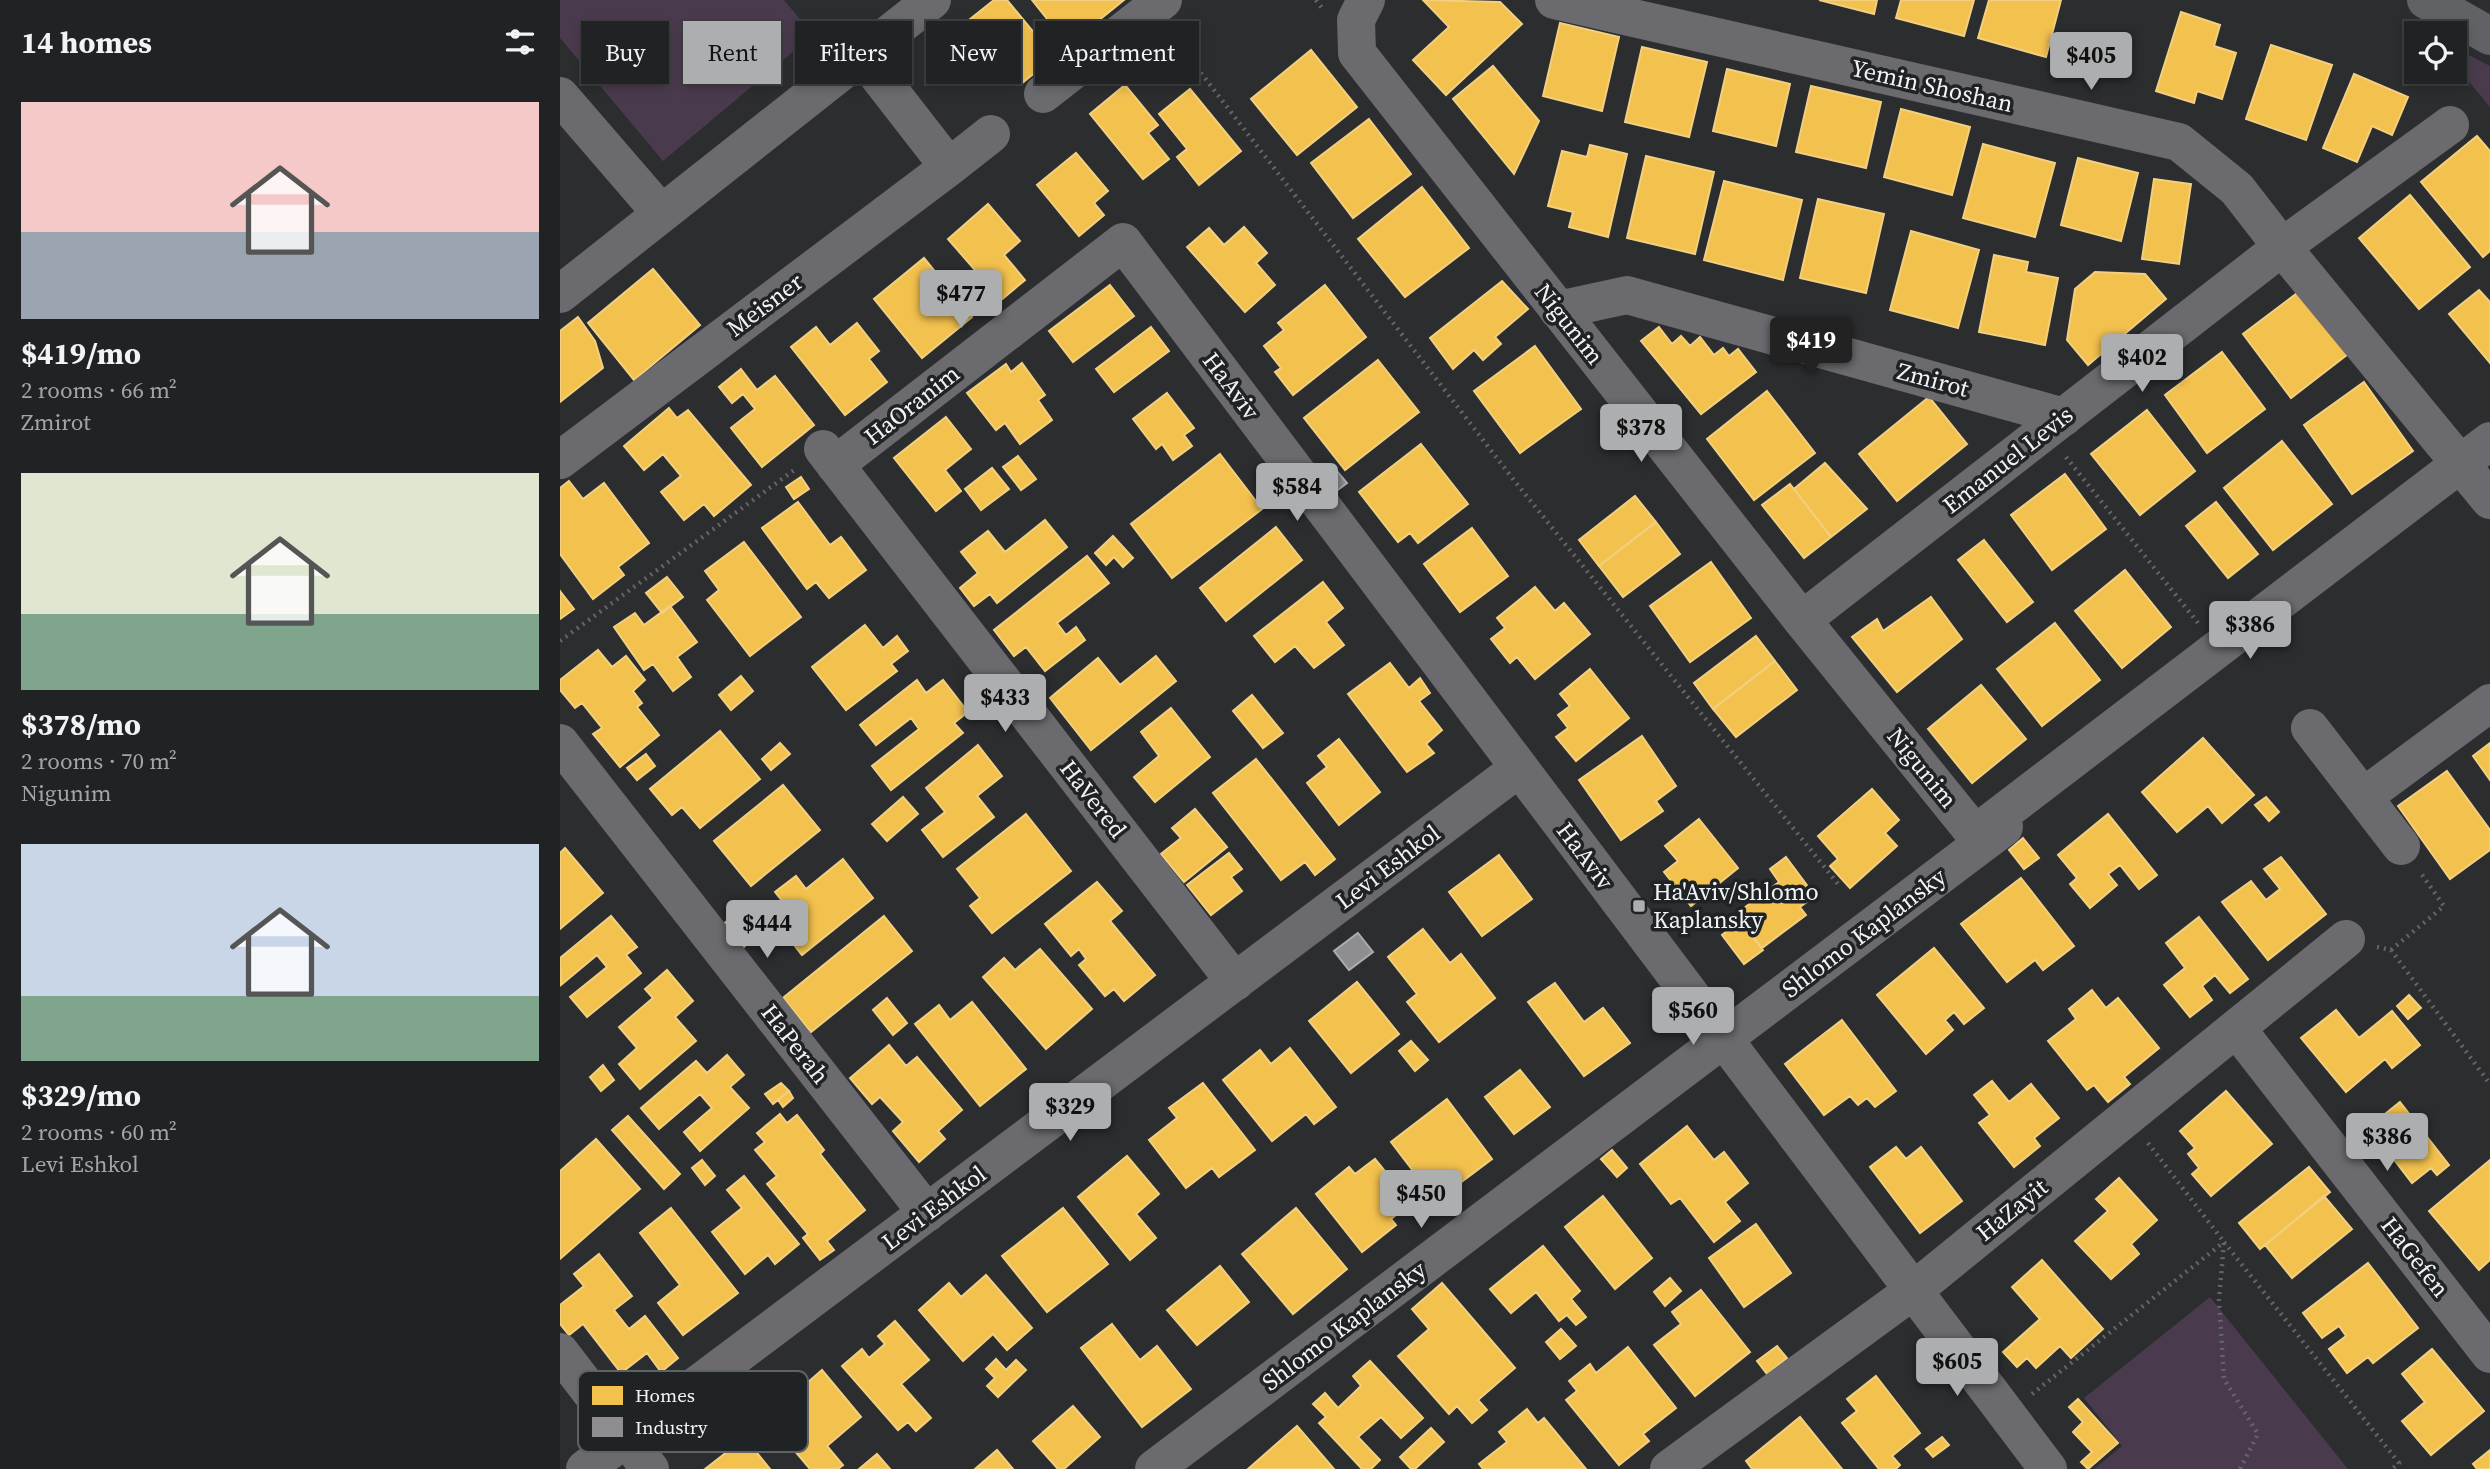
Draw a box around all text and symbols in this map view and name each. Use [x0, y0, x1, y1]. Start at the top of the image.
chip: Buy [581, 21, 669, 84]
chip: Rent [683, 21, 781, 84]
chip: Filters [795, 21, 912, 84]
chip: New [926, 21, 1021, 84]
chip: Apartment [1035, 21, 1199, 84]
map controls [2404, 21, 2467, 84]
button: locate [2404, 21, 2467, 84]
text: 14 homes [21, 22, 152, 63]
icon: filters [501, 23, 539, 61]
pin: $405 [2050, 32, 2132, 92]
text: $405 [2066, 39, 2116, 71]
street label: Yemin Shoshan [1848, 51, 2016, 120]
icon: home [217, 147, 343, 273]
street label: Meisner [720, 265, 810, 344]
pin: $477 [920, 270, 1002, 330]
street label: Nigunim [1527, 276, 1612, 371]
text: $477 [936, 277, 986, 309]
pin: $419 [1770, 318, 1852, 377]
text: $419 [1786, 324, 1836, 356]
text: $419/mo [21, 333, 141, 374]
pin: $402 [2101, 334, 2183, 394]
text: $402 [2117, 341, 2167, 373]
street label: HaAviv [1195, 345, 1268, 426]
street label: Zmirot [1894, 354, 1973, 405]
street label: HaOranim [857, 357, 966, 452]
text: 2 rooms · 66 m² [21, 374, 177, 406]
street label: Emanuel Levis [1936, 398, 2080, 521]
pin: $378 [1600, 405, 1682, 464]
text: Zmirot [21, 406, 91, 438]
text: $378 [1616, 411, 1666, 443]
pin: $584 [1256, 463, 1338, 523]
text: $584 [1272, 470, 1322, 502]
icon: home [217, 518, 343, 644]
pin: $386 [2209, 602, 2291, 661]
text: $386 [2225, 608, 2275, 640]
pin: $433 [964, 674, 1046, 734]
text: $433 [980, 681, 1030, 713]
text: $378/mo [21, 704, 141, 745]
street label: Nigunim [1880, 721, 1965, 815]
text: 2 rooms · 70 m² [21, 745, 177, 777]
street label: HaVered [1052, 753, 1135, 845]
text: Nigunim [21, 777, 112, 809]
street label: HaAviv [1549, 815, 1622, 896]
street label: Levi Eshkol [1329, 816, 1447, 917]
street label: Shlomo Kaplansky [1775, 860, 1953, 1005]
place label: Ha'Aviv/Shlomo Kaplansky [1653, 875, 1819, 936]
icon: home [217, 889, 343, 1015]
marker: Ha'Aviv/Shlomo Kaplansky [1631, 898, 1647, 914]
pin: $444 [726, 900, 808, 960]
text: $444 [742, 907, 792, 939]
pin: $560 [1652, 988, 1734, 1047]
text: $560 [1668, 994, 1718, 1026]
street label: HaPerah [754, 997, 837, 1091]
text: $329/mo [21, 1075, 141, 1116]
pin: $329 [1029, 1084, 1111, 1143]
text: $329 [1045, 1090, 1095, 1122]
pin: $386 [2346, 1114, 2428, 1173]
text: 2 rooms · 60 m² [21, 1116, 177, 1148]
text: $386 [2362, 1120, 2412, 1152]
text: Levi Eshkol [21, 1148, 139, 1180]
street label: Levi Eshkol [875, 1157, 993, 1258]
pin: $450 [1380, 1170, 1462, 1230]
street label: HaZayit [1969, 1171, 2055, 1249]
text: $450 [1396, 1177, 1446, 1209]
street label: HaGefen [2374, 1210, 2457, 1304]
street label: Shlomo Kaplansky [1255, 1253, 1433, 1398]
pin: $605 [1916, 1338, 1998, 1398]
text: $605 [1932, 1345, 1982, 1377]
legend [578, 1371, 808, 1452]
text: Homes [635, 1382, 695, 1408]
text: Industry [635, 1414, 708, 1440]

